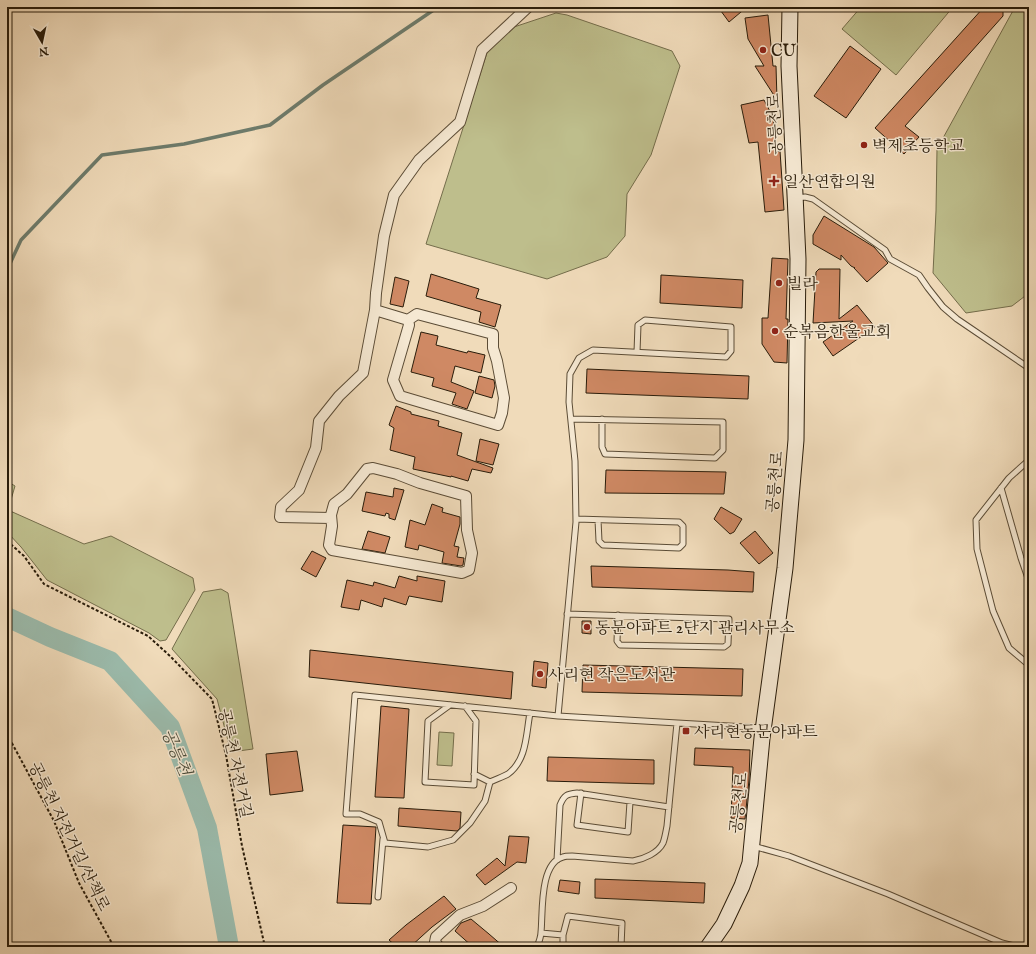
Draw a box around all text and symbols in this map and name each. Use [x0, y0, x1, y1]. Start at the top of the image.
north arrow [22, 22, 62, 62]
place label: CU [771, 42, 796, 62]
text: N [37, 43, 50, 59]
marker: CU [758, 45, 768, 55]
street label: 공릉천로 [764, 92, 788, 155]
place label: 벽제초등학교 [872, 137, 965, 157]
marker: 벽제초등학교 [859, 140, 869, 150]
place label: 일산연합의원 [783, 173, 876, 193]
marker: 일산연합의원 [768, 175, 780, 187]
place label: 빌라 [787, 275, 818, 295]
marker: 빌라 [774, 278, 784, 288]
place label: 순복음한울교회 [783, 323, 891, 343]
marker: 순복음한울교회 [770, 326, 780, 336]
street label: 공릉천로 [763, 450, 789, 514]
place label: 동문아파트 2단지 관리사무소 [595, 619, 795, 639]
marker: 동문아파트 2단지 관리사무소 [582, 622, 592, 632]
place label: 사리현 작은도서관 [548, 666, 676, 686]
marker: 사리현 작은도서관 [535, 669, 545, 679]
street label: 공릉천 자전거길 [213, 707, 255, 820]
place label: 사리현동문아파트 [694, 723, 818, 743]
water label: 공릉천 [156, 726, 196, 781]
marker: 사리현동문아파트 [681, 726, 691, 736]
street label: 공릉천 자전거길/산책로 [23, 759, 113, 915]
street label: 공릉천로 [727, 771, 753, 835]

